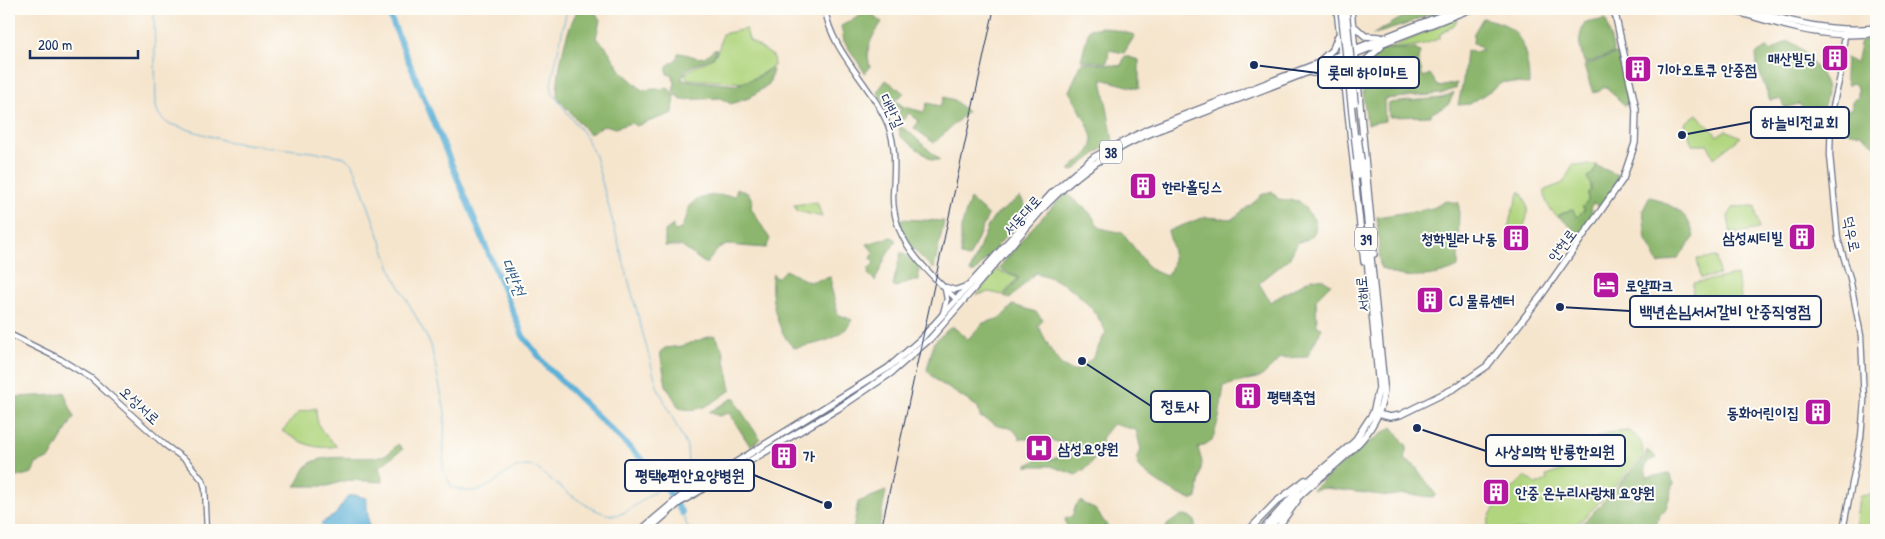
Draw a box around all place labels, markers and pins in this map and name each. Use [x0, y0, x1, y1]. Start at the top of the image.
building icon: 매산빌딩 [1820, 43, 1850, 73]
place label: 매산빌딩 [1768, 48, 1816, 69]
building icon: 기아오토큐 안중점 [1623, 54, 1653, 84]
callout: 롯데 하이마트 [1318, 57, 1419, 88]
place label: 기아오토큐 안중점 [1657, 59, 1757, 80]
callout: 하늘비전교회 [1751, 107, 1849, 138]
building icon: 한라홀딩스 [1128, 171, 1158, 201]
place label: 한라홀딩스 [1161, 176, 1222, 197]
building icon: 삼성씨티빌 [1787, 222, 1817, 252]
building icon: 청학빌라 나동 [1501, 223, 1531, 253]
place label: 삼성씨티빌 [1722, 227, 1784, 248]
place label: 청학빌라 나동 [1421, 228, 1497, 249]
hotel icon: 로얄파크 [1591, 270, 1621, 300]
place label: 로얄파크 [1625, 275, 1673, 296]
building icon: CJ 물류센터 [1415, 285, 1445, 315]
place label: CJ 물류센터 [1449, 290, 1515, 311]
callout: 백년손님서서갈비 안중직영점 [1630, 296, 1821, 327]
building icon: 평택축협 [1233, 381, 1263, 411]
place label: 평택축협 [1267, 386, 1315, 407]
callout: 정토사 [1151, 391, 1210, 422]
building icon: 동화어린이집 [1803, 397, 1833, 427]
place label: 동화어린이집 [1727, 402, 1799, 423]
hospital icon: 삼성요양원 [1024, 433, 1054, 463]
callout: 사상의학 반룡한의원 [1486, 435, 1625, 466]
place label: 삼성요양원 [1057, 438, 1118, 459]
building icon: 가 [769, 441, 799, 471]
place label: 가 [803, 446, 816, 467]
callout: 평택e편안요양병원 [625, 460, 754, 491]
building icon: 안중 온누리사랑채 요양원 [1481, 477, 1511, 507]
place label: 안중 온누리사랑채 요양원 [1515, 482, 1655, 503]

